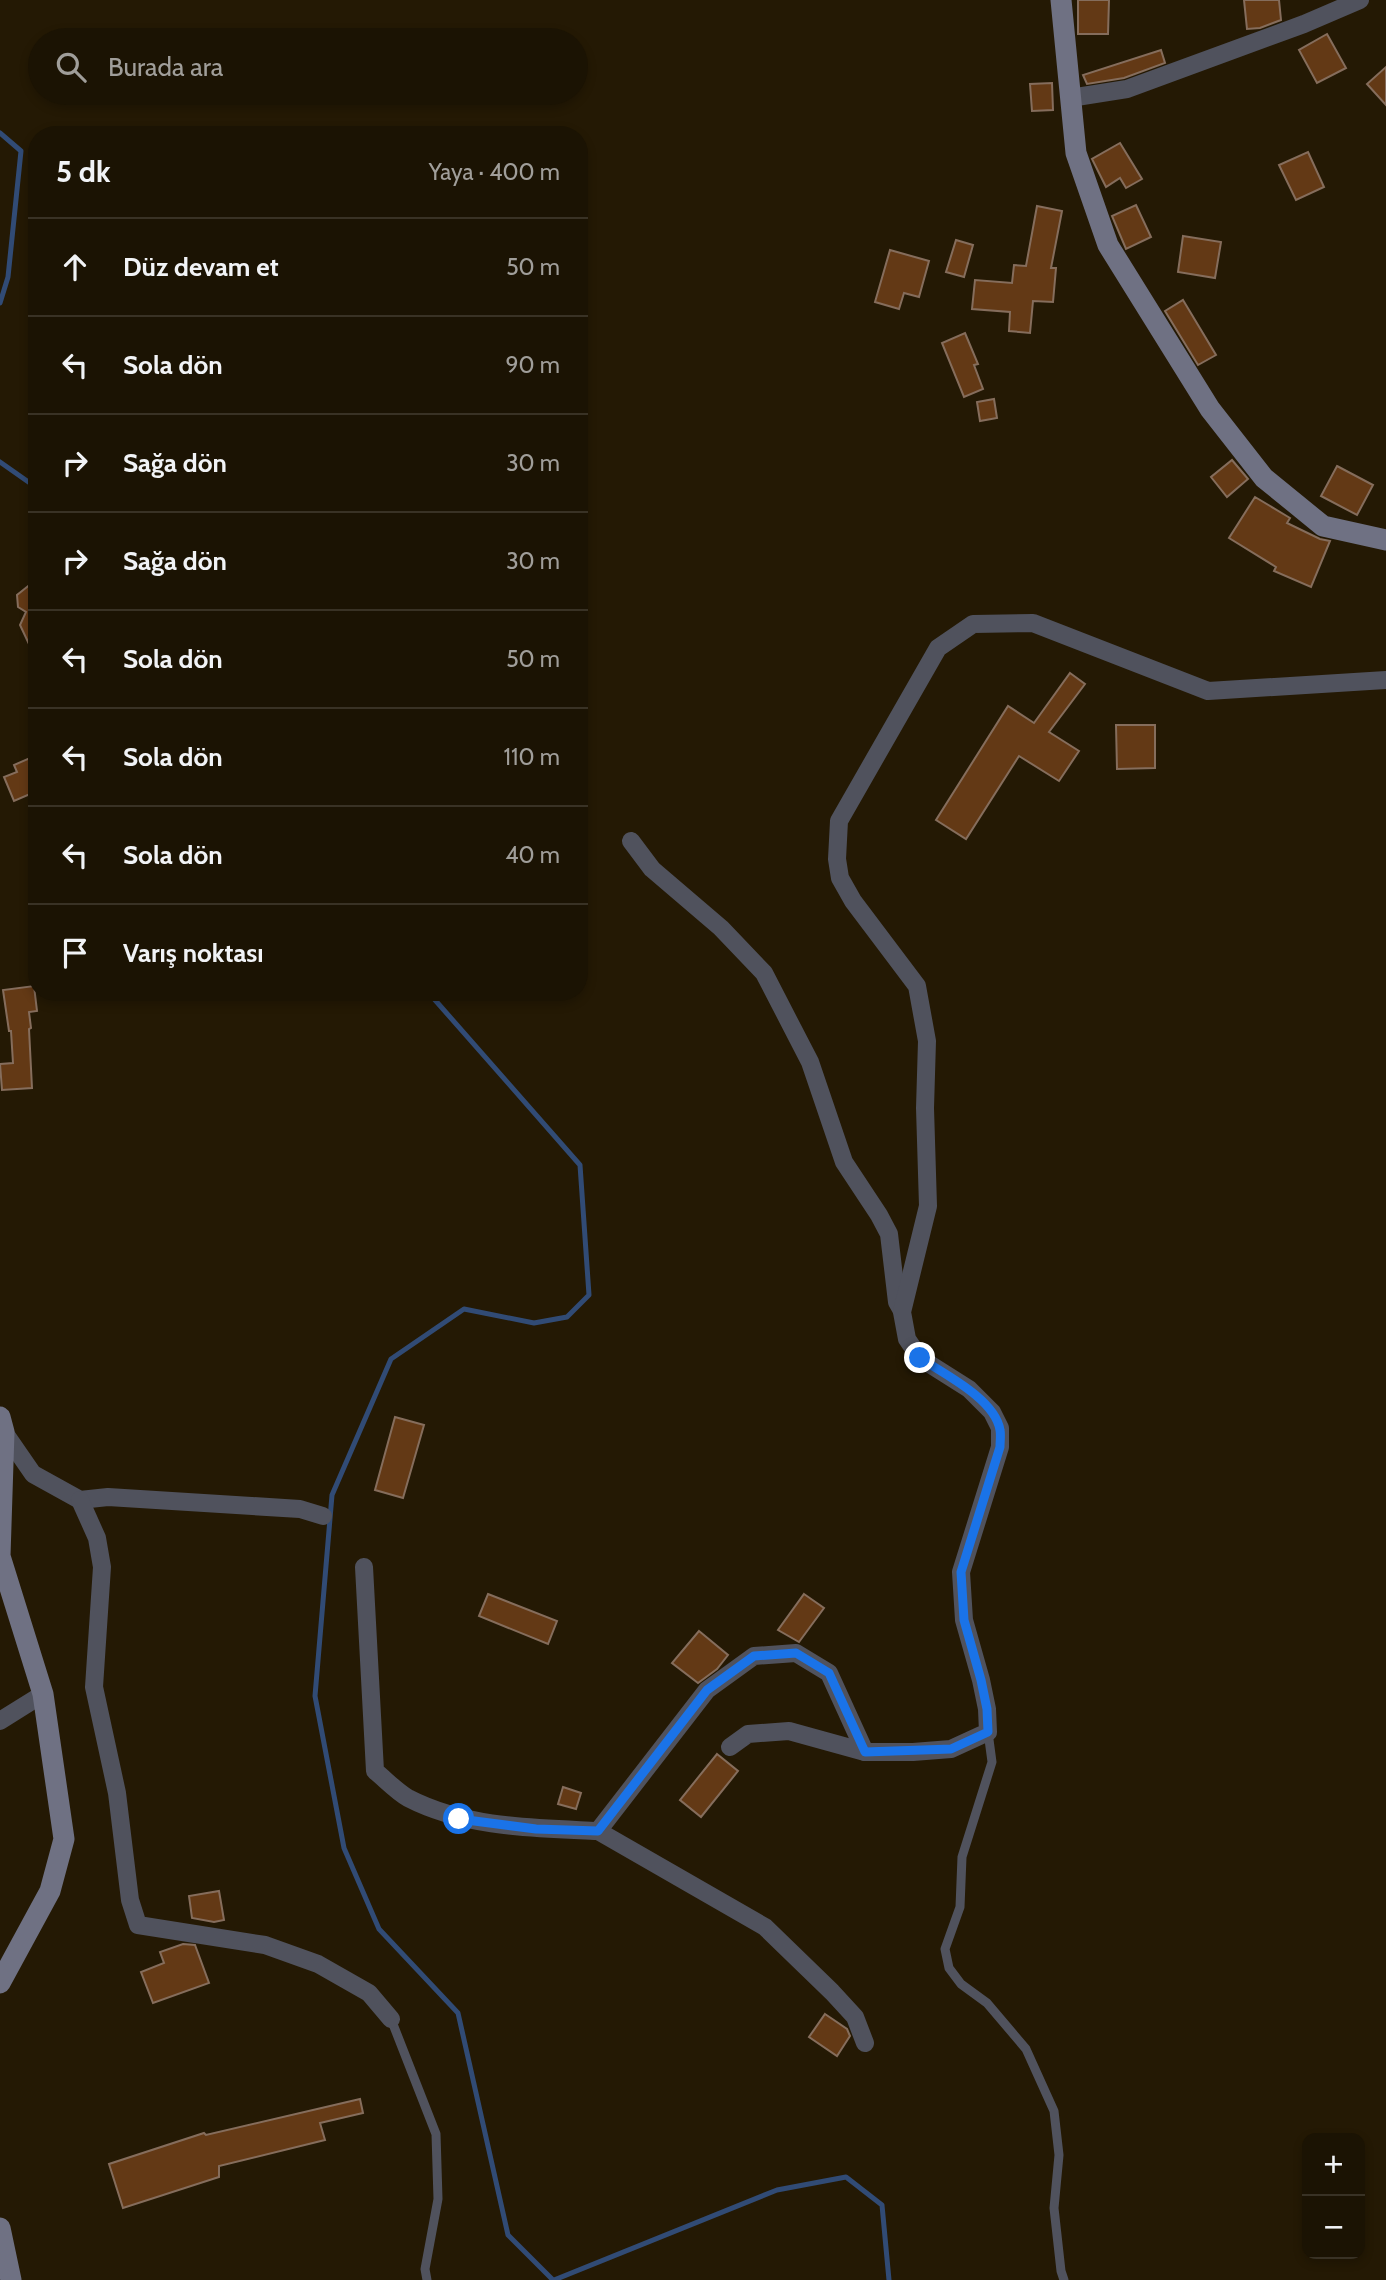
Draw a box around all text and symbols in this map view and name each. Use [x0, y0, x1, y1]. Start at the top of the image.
search box [28, 28, 588, 105]
icon: search [52, 48, 90, 86]
text: Burada ara [108, 51, 223, 83]
text: 5 dk [56, 153, 111, 190]
text: Yaya · 400 m [429, 158, 560, 186]
icon: ahead [56, 248, 94, 286]
text: Düz devam et [123, 251, 279, 283]
text: 50 m [506, 253, 560, 281]
icon: left [56, 346, 94, 384]
text: Sola dön [123, 349, 223, 381]
text: 90 m [506, 351, 560, 379]
icon: right [56, 444, 94, 482]
text: Sağa dön [123, 447, 227, 479]
text: 30 m [506, 449, 560, 477]
icon: right [56, 542, 94, 580]
text: Sağa dön [123, 545, 227, 577]
text: 30 m [506, 547, 560, 575]
icon: left [56, 640, 94, 678]
text: Sola dön [123, 643, 223, 675]
text: 50 m [506, 645, 560, 673]
icon: left [56, 738, 94, 776]
text: Sola dön [123, 741, 223, 773]
text: 110 m [504, 743, 560, 771]
icon: left [56, 836, 94, 874]
text: Sola dön [123, 839, 223, 871]
text: 40 m [505, 841, 560, 869]
icon: arrive [56, 934, 94, 972]
text: Varış noktası [123, 937, 264, 969]
route end [904, 1342, 935, 1373]
route start [443, 1803, 474, 1834]
map controls [1302, 2133, 1365, 2259]
button: + [1302, 2133, 1365, 2196]
button: − [1302, 2196, 1365, 2259]

